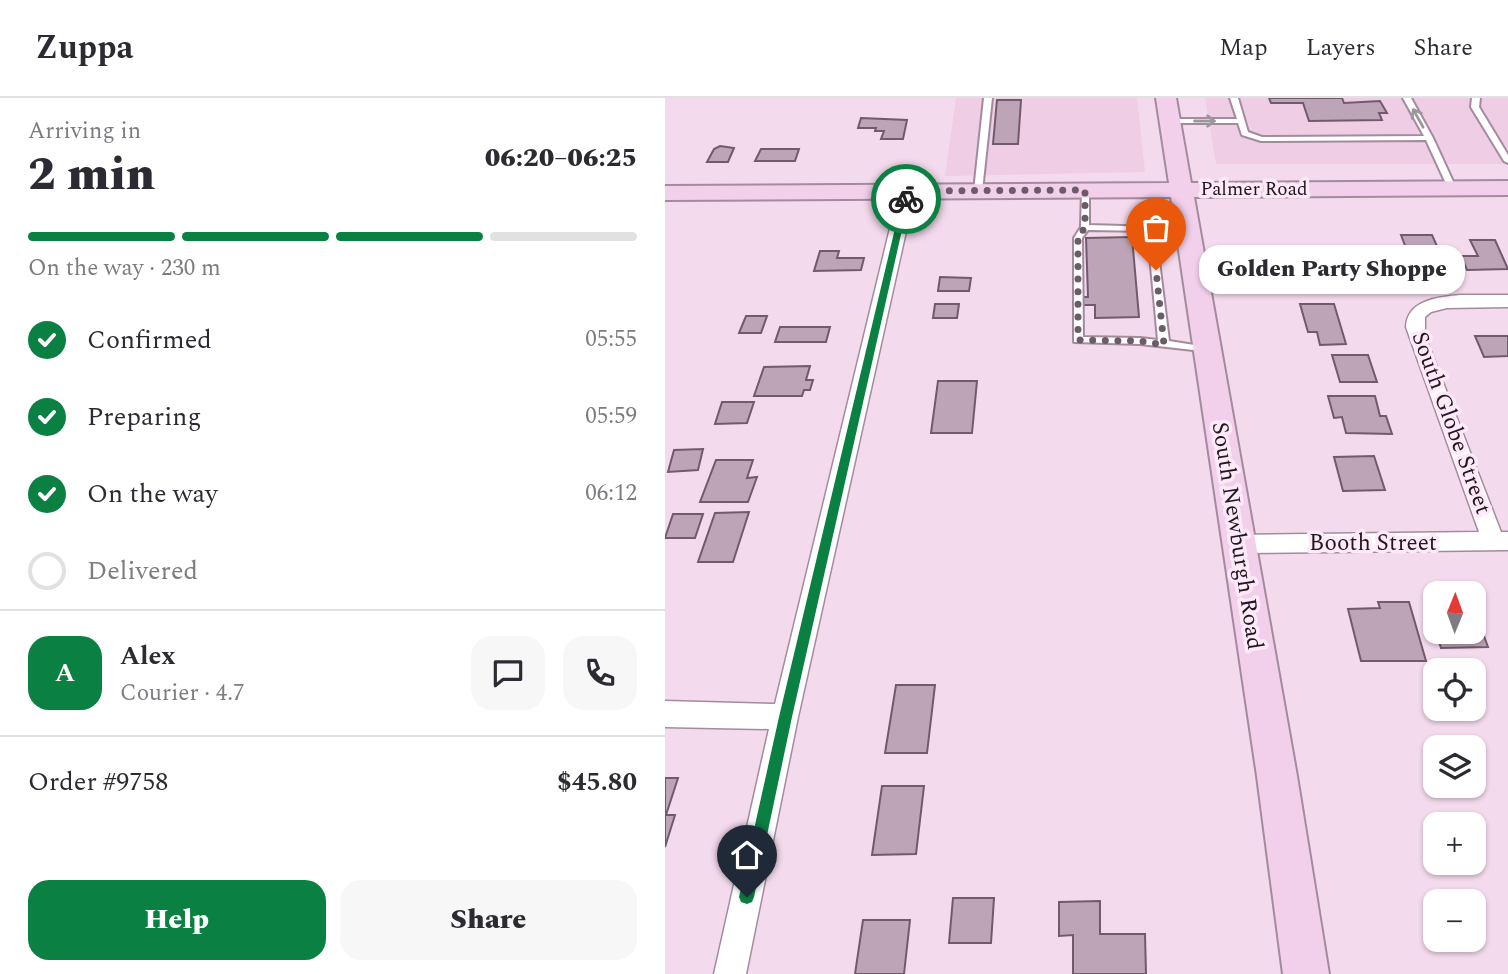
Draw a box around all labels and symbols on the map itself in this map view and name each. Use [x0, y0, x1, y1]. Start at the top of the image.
one-way arrow [1411, 108, 1424, 129]
one-way arrow [1193, 114, 1216, 128]
courier [871, 164, 941, 234]
street label: Palmer Road [1200, 175, 1308, 204]
pin [1126, 198, 1186, 270]
callout: Golden Party Shoppe [1198, 246, 1464, 294]
street label: South Globe Street [1402, 327, 1500, 519]
street label: South Newburgh Road [1202, 420, 1272, 653]
street label: Booth Street [1309, 526, 1437, 561]
north arrow [1423, 581, 1486, 644]
pin [717, 825, 777, 897]

